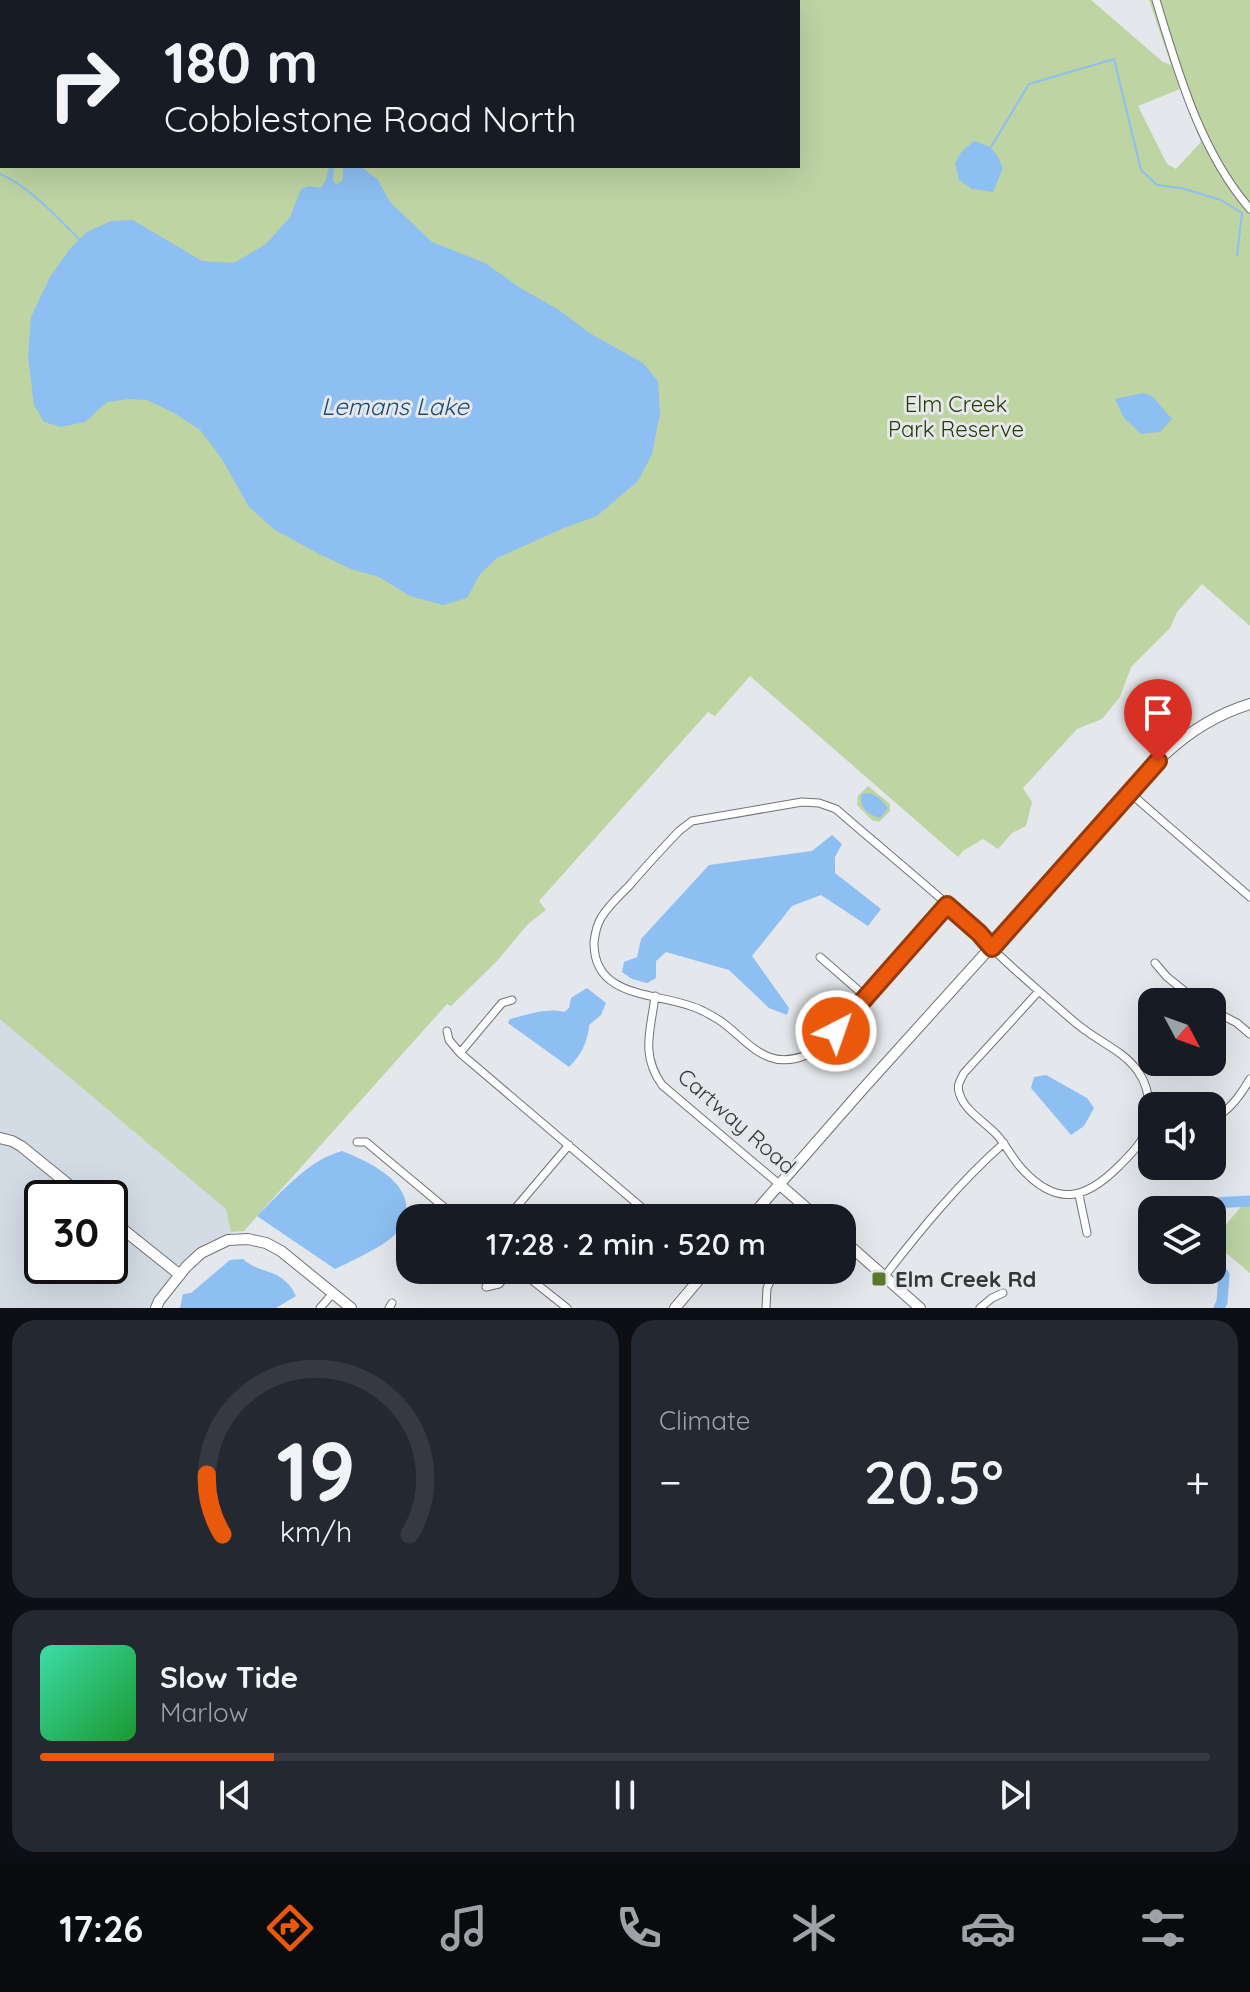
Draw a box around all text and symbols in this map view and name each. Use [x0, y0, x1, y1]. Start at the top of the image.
text: 180 m [164, 27, 318, 97]
icon: right [32, 32, 136, 136]
text: Cobblestone Road North [164, 96, 576, 141]
park label: Elm Creek Park Reserve [888, 390, 1024, 443]
water label: Lemans Lake [321, 391, 470, 421]
pin [1124, 679, 1192, 761]
icon: arrive [1136, 691, 1180, 735]
north arrow [1138, 988, 1226, 1076]
map controls [1138, 988, 1226, 1284]
position arrow [794, 989, 878, 1073]
street label: Cartway Road [672, 1062, 802, 1180]
button: sound [1138, 1092, 1226, 1180]
speed limit sign: 30 [24, 1180, 128, 1284]
button: layers [1138, 1196, 1226, 1284]
text: 17:28 · 2 min · 520 m [486, 1225, 766, 1263]
place label: Elm Creek Rd [895, 1265, 1036, 1293]
marker: Elm Creek Rd [870, 1270, 888, 1288]
text: Climate [659, 1404, 750, 1437]
text: 19 [276, 1418, 355, 1522]
text: 20.5° [863, 1444, 1004, 1519]
text: − [659, 1454, 682, 1509]
text: + [1185, 1454, 1210, 1509]
text: km/h [279, 1513, 352, 1549]
text: Slow Tide [160, 1658, 298, 1696]
text: Marlow [160, 1696, 248, 1729]
icon: previous [213, 1773, 257, 1817]
icon: pause [603, 1773, 647, 1817]
icon: next [993, 1773, 1037, 1817]
icon: directions [262, 1900, 318, 1956]
icon: music [436, 1900, 492, 1956]
icon: phone [611, 1900, 667, 1956]
icon: climate [786, 1900, 842, 1956]
icon: car [960, 1900, 1016, 1956]
icon: filters [1135, 1900, 1191, 1956]
text: 17:26 [59, 1906, 143, 1951]

